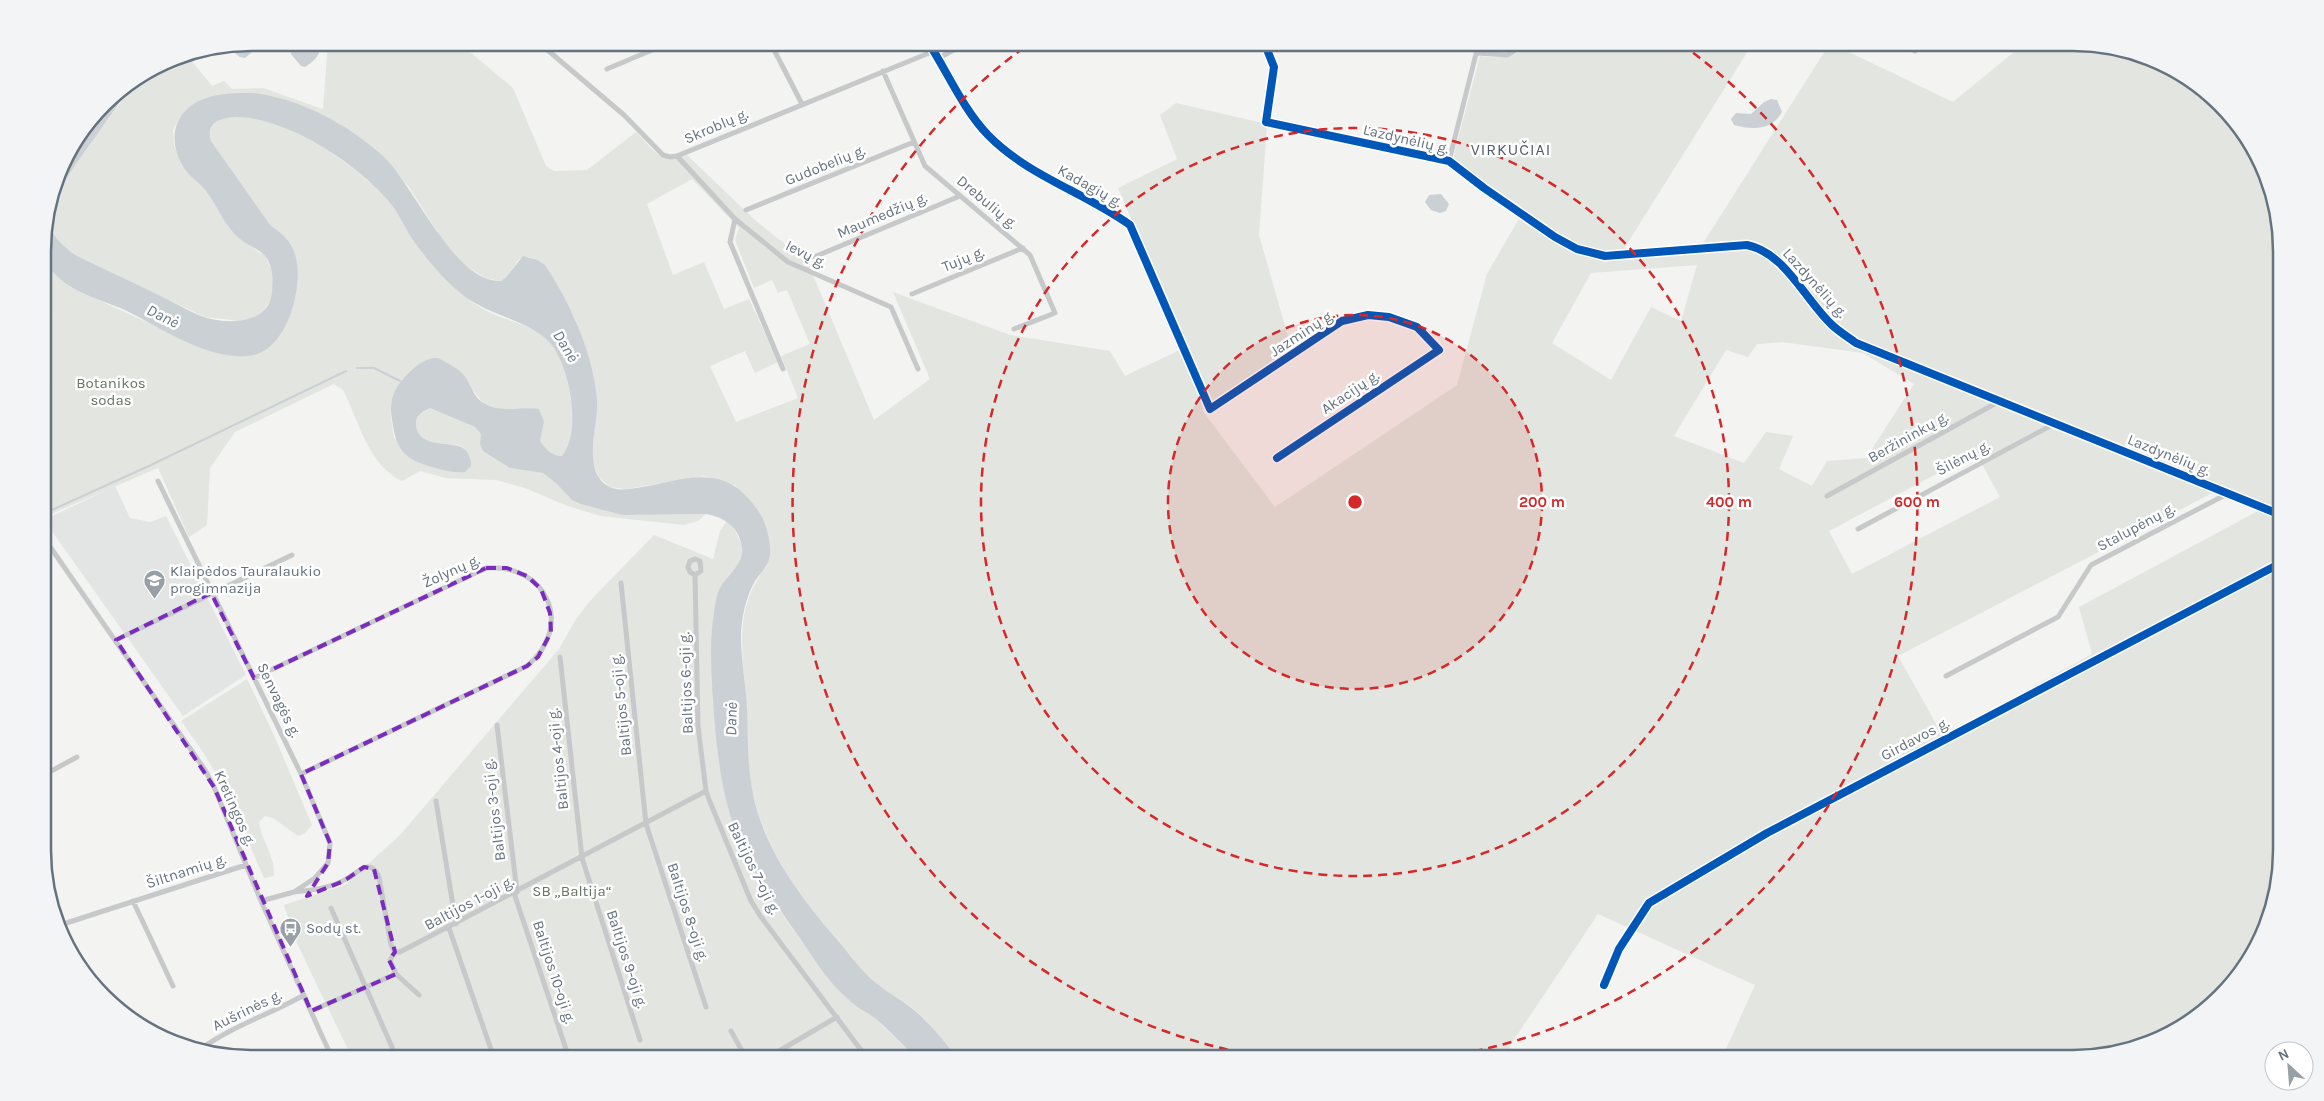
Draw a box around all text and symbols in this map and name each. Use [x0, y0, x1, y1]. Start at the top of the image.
street label: Skroblų g. [681, 104, 751, 148]
street label: Lazdynėlių g. [1361, 120, 1451, 158]
district label: VIRKUČIAI [1471, 140, 1551, 159]
street label: Gudobelių g. [782, 141, 868, 189]
street label: Kadagių g. [1054, 161, 1126, 211]
street label: Drebulių g. [953, 171, 1021, 233]
street label: Maumedžių g. [834, 188, 930, 242]
street label: Ievų g. [783, 236, 830, 272]
street label: Tujų g. [939, 242, 987, 276]
street label: Lazdynėlių g. [1779, 244, 1851, 322]
water label: Danė [144, 300, 183, 332]
street label: Jazminų g. [1267, 305, 1338, 360]
water label: Danė [549, 327, 583, 366]
street label: Akacijų g. [1318, 366, 1383, 418]
park label: Botanikos sodas [76, 374, 146, 409]
street label: Beržininkų g. [1865, 407, 1951, 466]
street label: Lazdynėlių g. [2125, 430, 2213, 480]
street label: Šilėnų g. [1933, 436, 1993, 480]
centre of rings [1346, 493, 1364, 511]
text: 200 m [1519, 493, 1565, 511]
text: 400 m [1706, 493, 1752, 511]
text: 600 m [1894, 493, 1940, 511]
street label: Stalupėnų g. [2094, 499, 2178, 555]
street label: Žolynų g. [419, 550, 483, 592]
place label: Klaipėdos Tauralaukio progimnazija [170, 562, 321, 597]
school or university icon: Klaipėdos Tauralaukio progimnazija [142, 568, 166, 599]
street label: Baltijos 6-oji g. [675, 631, 697, 734]
street label: Baltijos 5-oji g. [607, 653, 635, 757]
street label: Senvagės g. [253, 660, 305, 740]
water label: Danė [721, 701, 741, 736]
street label: Baltijos 4-oji g. [544, 707, 572, 811]
street label: Girdavos g. [1878, 713, 1953, 765]
street label: Baltijos 3-oji g. [479, 758, 509, 862]
street label: Kretingos g. [210, 767, 260, 849]
street label: Baltijos 7-oji g. [724, 819, 784, 917]
street label: Šiltnamių g. [144, 850, 229, 892]
street label: Baltijos 8-oji g. [664, 860, 713, 964]
street label: Baltijos 1-oji g. [421, 872, 517, 934]
park label: SB „Baltija“ [532, 882, 612, 900]
street label: Baltijos 9-oji g. [603, 908, 651, 1011]
bus stop icon: Sodų st. [278, 916, 302, 947]
street label: Baltijos 10-oji g. [529, 918, 579, 1026]
place label: Sodų st. [306, 919, 361, 937]
street label: Aušrinės g. [209, 985, 285, 1034]
north arrow [2264, 1041, 2314, 1091]
text: N [2275, 1045, 2292, 1065]

